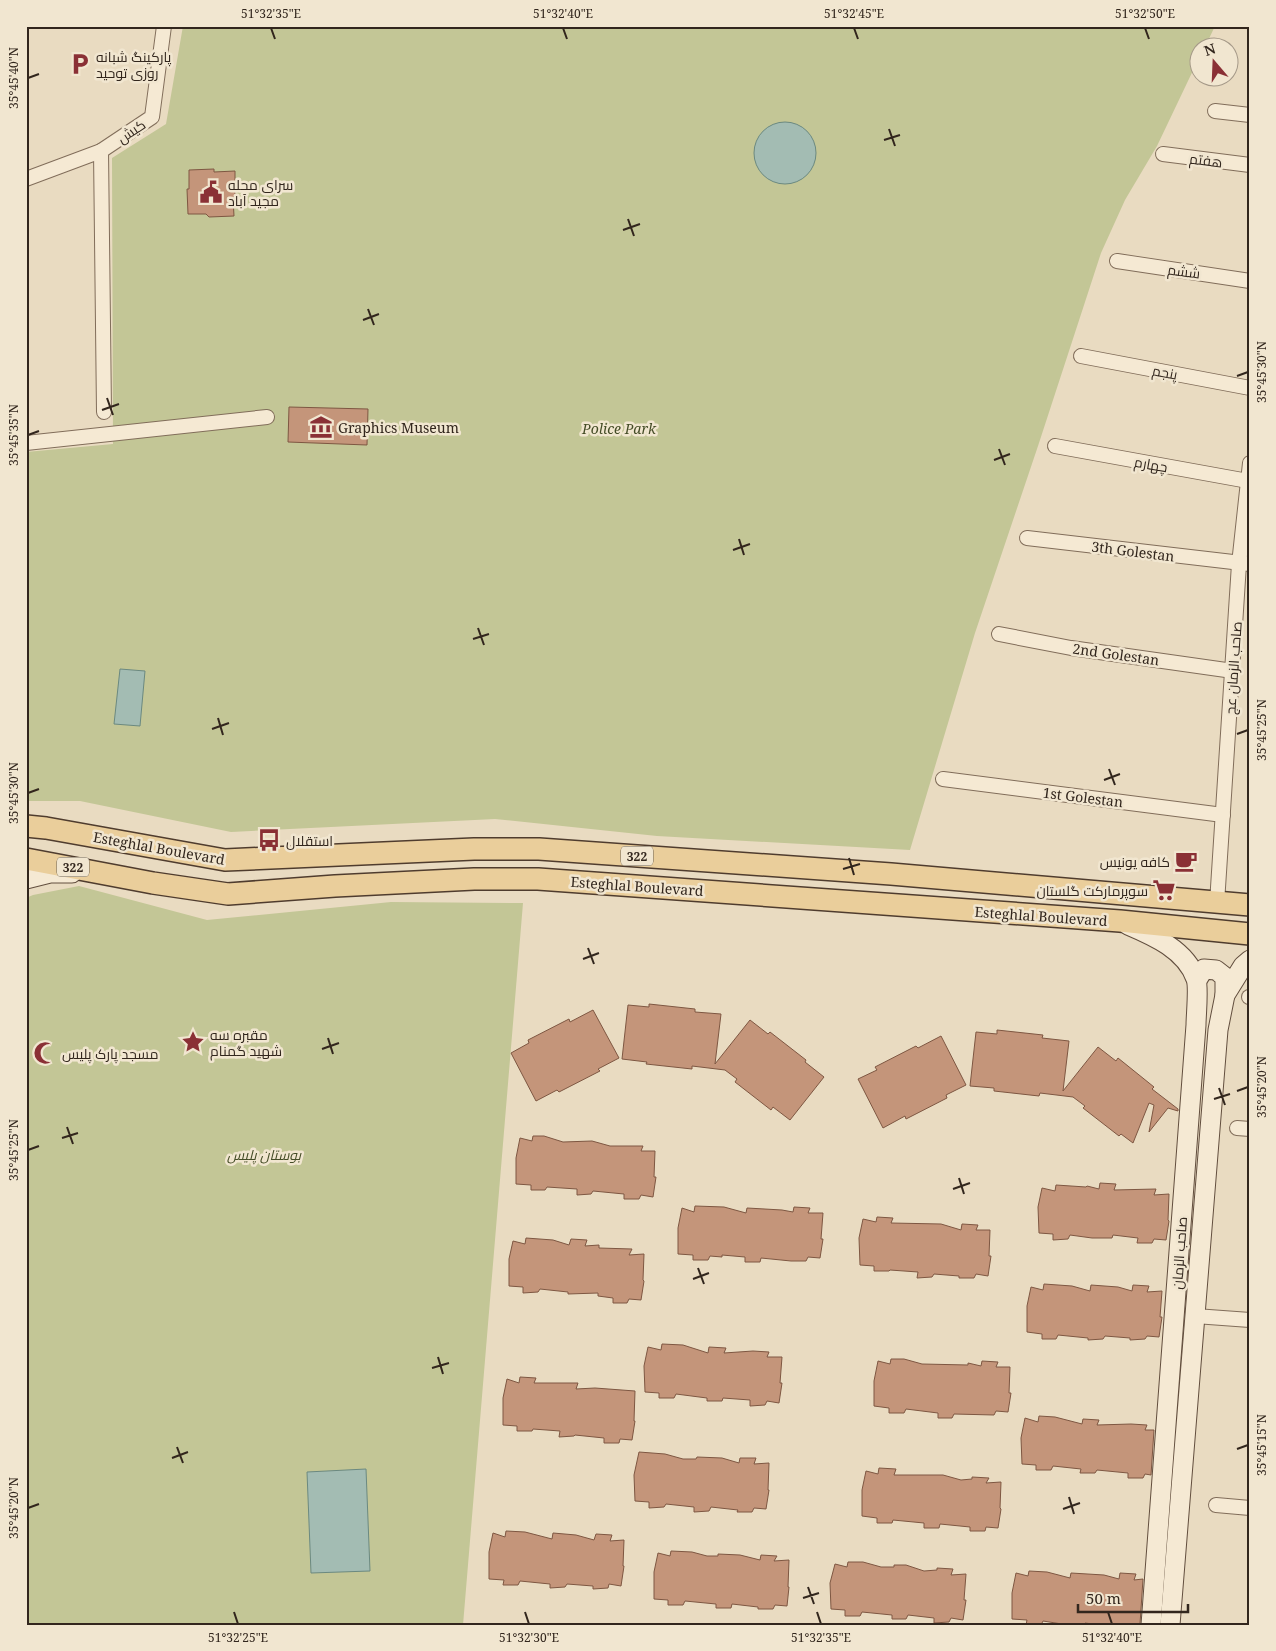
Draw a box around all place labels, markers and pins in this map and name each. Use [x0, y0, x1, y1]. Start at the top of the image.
place label: پارکینگ شبانه روزی توحید [96, 47, 172, 82]
parking icon: پارکینگ شبانه روزی توحید [67, 51, 93, 77]
place label: سرای محله مجید آباد [228, 175, 293, 210]
public building icon: سرای محله مجید آباد [198, 179, 224, 205]
museum icon: Graphics Museum [308, 414, 334, 440]
place label: Graphics Museum [338, 418, 459, 437]
bus stop icon: استقلال [256, 827, 282, 853]
place label: استقلال [286, 831, 333, 850]
cafe icon: کافه یونیس [1173, 848, 1199, 874]
place label: کافه یونیس [1100, 852, 1170, 871]
supermarket icon: سوپرمارکت گلستان [1151, 877, 1177, 903]
place label: سوپرمارکت گلستان [1036, 881, 1148, 901]
place label: مقبره سه شهید گمنام [210, 1025, 282, 1061]
place icon: مقبره سه شهید گمنام [180, 1029, 206, 1055]
mosque icon: مسجد پارک پلیس [32, 1040, 58, 1066]
place label: مسجد پارک پلیس [62, 1044, 158, 1064]

